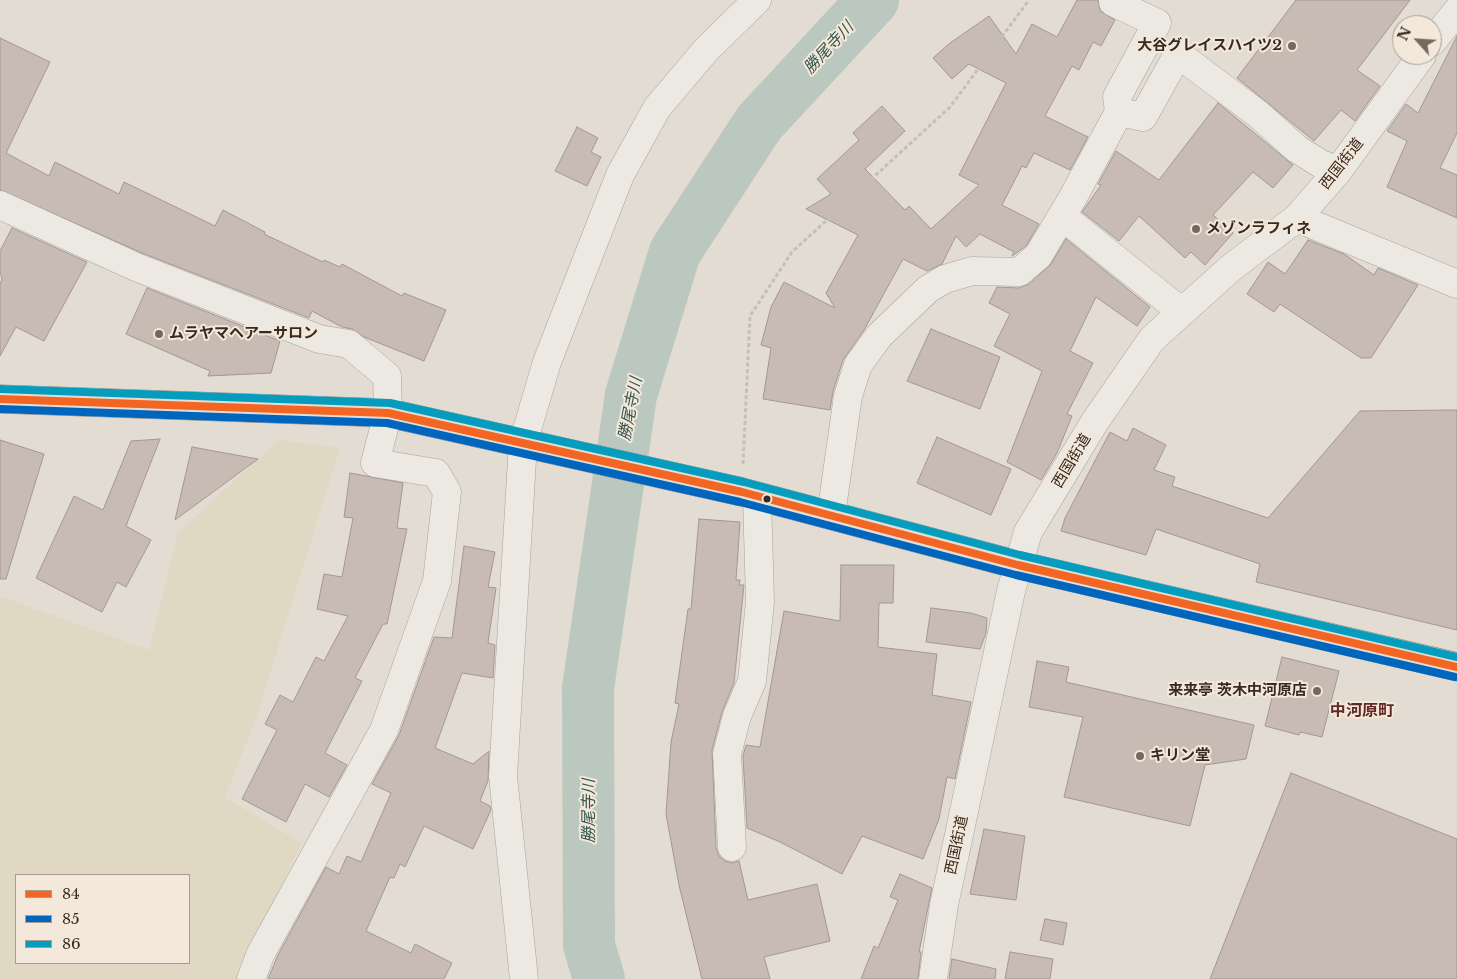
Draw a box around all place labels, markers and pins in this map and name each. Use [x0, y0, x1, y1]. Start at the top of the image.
place label: 大谷グレイスハイツ2 [1137, 37, 1282, 55]
marker: 大谷グレイスハイツ2 [1286, 40, 1298, 52]
place label: メゾンラフィネ [1206, 220, 1311, 238]
marker: メゾンラフィネ [1190, 223, 1202, 235]
place label: ムラヤマヘアーサロン [169, 325, 318, 343]
marker: ムラヤマヘアーサロン [153, 328, 165, 340]
unlabelled marker [762, 494, 772, 504]
place label: 来来亭 茨木中河原店 [1168, 682, 1307, 700]
marker: 来来亭 茨木中河原店 [1311, 685, 1323, 697]
place label: キリン堂 [1150, 747, 1210, 765]
marker: キリン堂 [1134, 750, 1146, 762]

